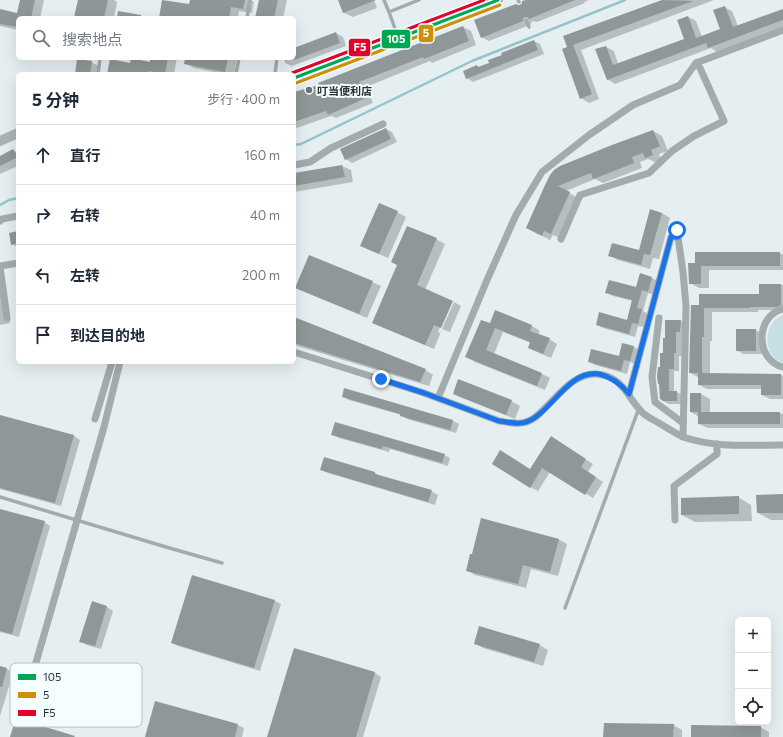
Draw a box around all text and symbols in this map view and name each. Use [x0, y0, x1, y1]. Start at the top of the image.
search box [16, 16, 296, 60]
line badge: 5 [418, 24, 434, 43]
text: 5 [423, 26, 429, 39]
icon: search [30, 27, 52, 49]
line badge: 105 [381, 29, 411, 49]
text: 搜索地点 [62, 30, 122, 48]
text: 105 [387, 32, 405, 45]
line badge: F5 [348, 38, 371, 57]
text: F5 [354, 40, 366, 53]
place label: 叮当便利店 [317, 84, 372, 97]
marker: 叮当便利店 [304, 85, 314, 95]
text: 5 分钟 [32, 89, 79, 110]
text: 步行 · 400 m [207, 91, 280, 107]
icon: ahead [32, 144, 54, 166]
text: 直行 [70, 146, 100, 164]
text: 160 m [244, 147, 280, 163]
icon: right [32, 204, 54, 226]
text: 右转 [70, 206, 100, 224]
text: 40 m [250, 207, 280, 223]
route start [668, 221, 686, 239]
icon: left [32, 264, 54, 286]
text: 左转 [70, 266, 100, 284]
text: 200 m [242, 267, 280, 283]
icon: arrive [32, 324, 54, 346]
text: 到达目的地 [70, 326, 145, 344]
route end [372, 370, 390, 388]
map controls [735, 617, 771, 725]
button: + [735, 617, 771, 653]
button: − [735, 653, 771, 689]
legend [10, 663, 142, 727]
text: 105 [43, 670, 61, 683]
text: 5 [43, 688, 49, 701]
button: locate [735, 689, 771, 725]
text: F5 [43, 706, 56, 719]

